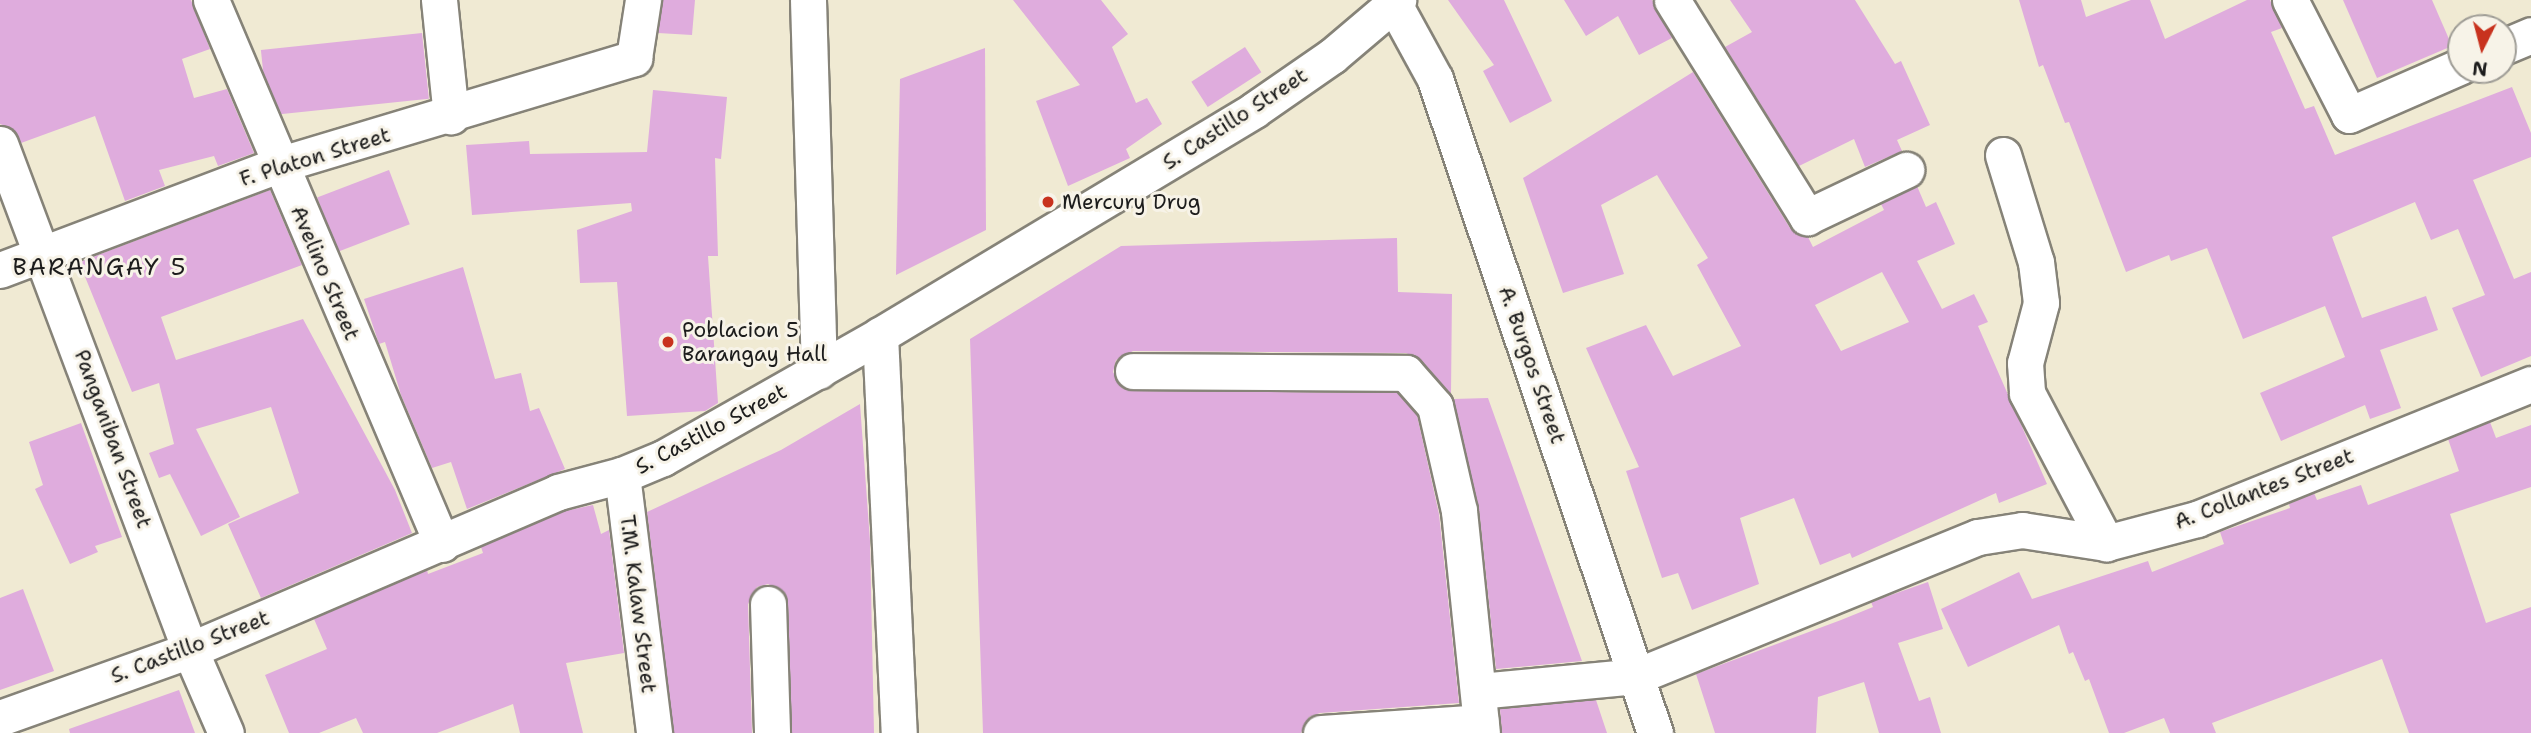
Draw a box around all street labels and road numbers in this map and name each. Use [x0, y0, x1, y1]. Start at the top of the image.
street label: S. Castillo Street [1158, 63, 1312, 175]
street label: F. Platon Street [237, 122, 393, 192]
street label: Avelino Street [285, 202, 365, 344]
street label: A. Burgos Street [1493, 283, 1571, 447]
street label: Panganiban Street [69, 346, 157, 532]
street label: S. Castillo Street [631, 379, 791, 479]
street label: A. Collantes Street [2171, 443, 2357, 535]
street label: T.M. Kalaw Street [615, 513, 661, 695]
street label: S. Castillo Street [107, 605, 273, 689]

